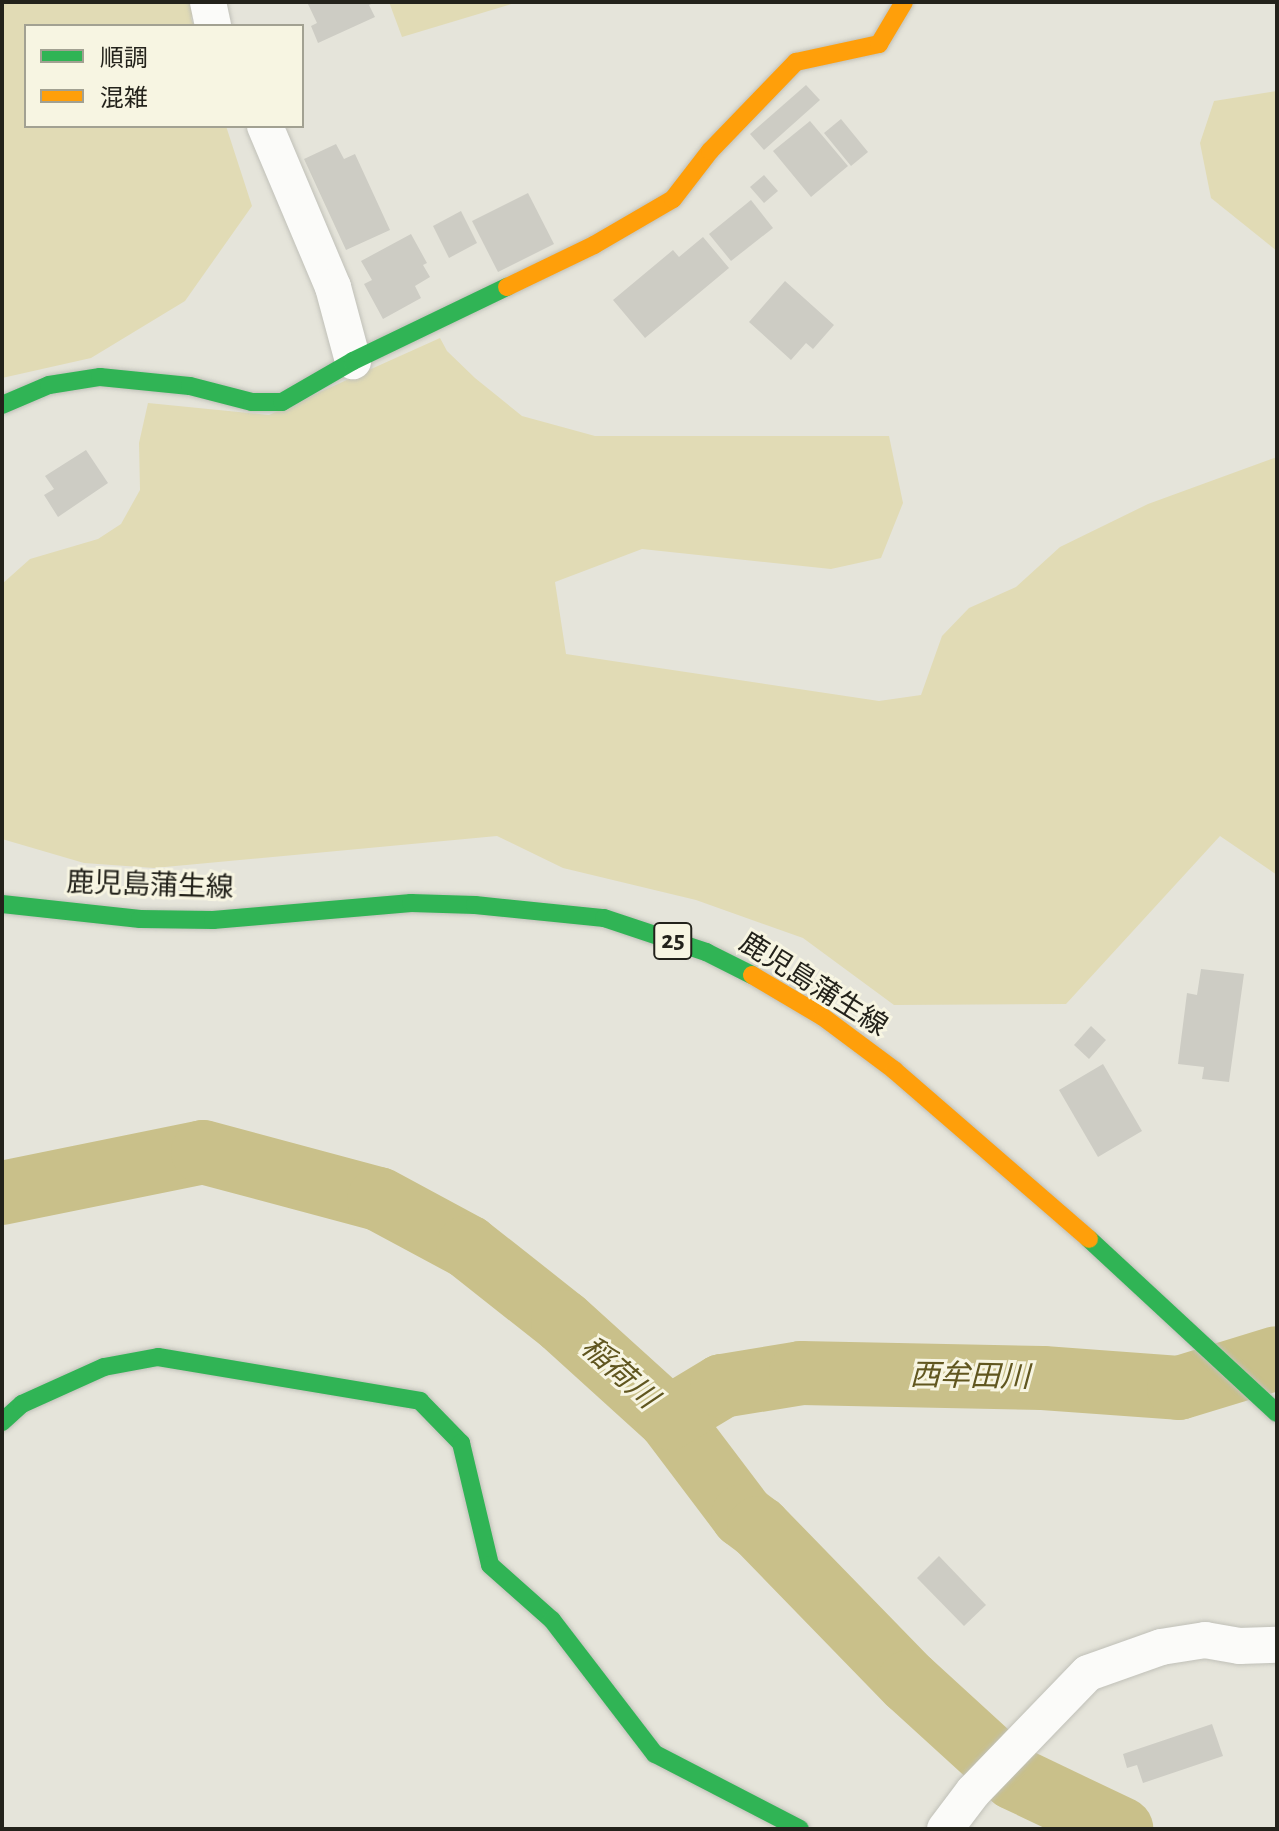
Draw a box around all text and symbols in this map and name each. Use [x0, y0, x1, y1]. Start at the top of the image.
legend [24, 24, 304, 128]
text: 順調 [100, 47, 148, 71]
text: 混雑 [100, 87, 148, 111]
street label: 鹿児島蒲生線 [65, 866, 235, 906]
road number: 25 [653, 919, 693, 963]
street label: 鹿児島蒲生線 [733, 926, 893, 1044]
water label: 稲荷川 [574, 1330, 664, 1416]
water label: 西牟田川 [910, 1358, 1030, 1396]

